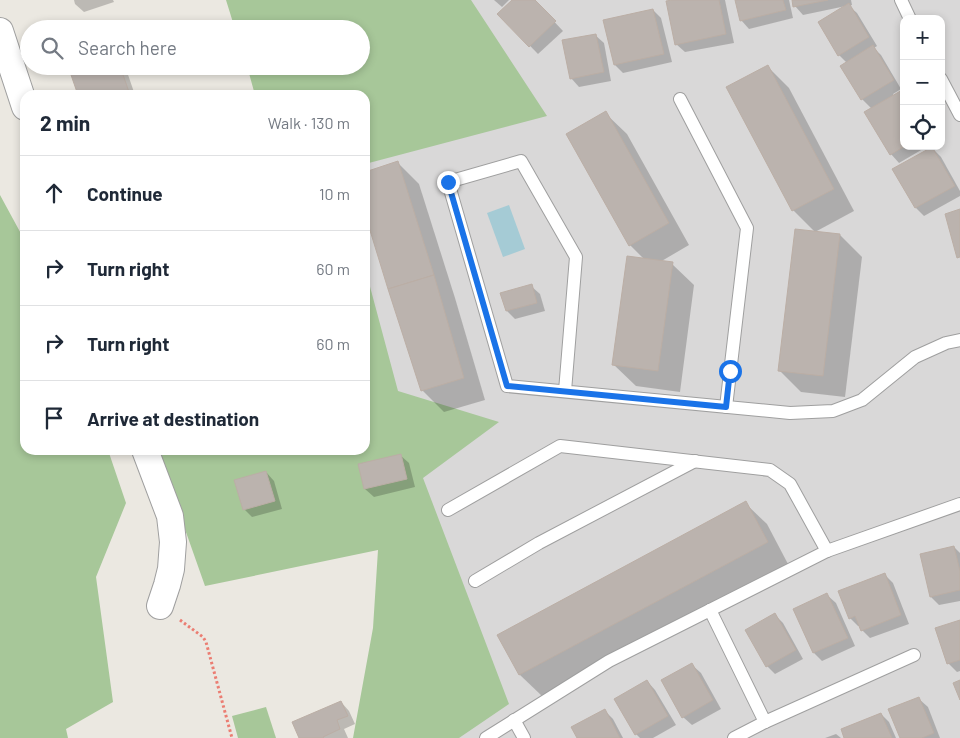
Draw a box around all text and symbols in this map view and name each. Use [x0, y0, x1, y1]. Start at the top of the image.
map controls [900, 15, 945, 150]
button: + [900, 15, 945, 60]
search box [20, 20, 370, 75]
icon: search [38, 34, 66, 62]
text: Search here [78, 36, 177, 59]
button: − [900, 60, 945, 105]
button: locate [900, 105, 945, 150]
text: 2 min [40, 110, 90, 135]
text: Walk · 130 m [268, 113, 350, 132]
route end [437, 171, 460, 194]
icon: ahead [40, 179, 68, 207]
text: Continue [87, 182, 163, 205]
text: 10 m [319, 184, 350, 203]
icon: right [40, 254, 68, 282]
text: Turn right [87, 257, 169, 280]
text: 60 m [316, 259, 350, 278]
icon: right [40, 329, 68, 357]
text: Turn right [87, 332, 169, 355]
text: 60 m [316, 334, 350, 353]
route start [719, 360, 742, 383]
icon: arrive [40, 404, 68, 432]
text: Arrive at destination [87, 407, 259, 430]

